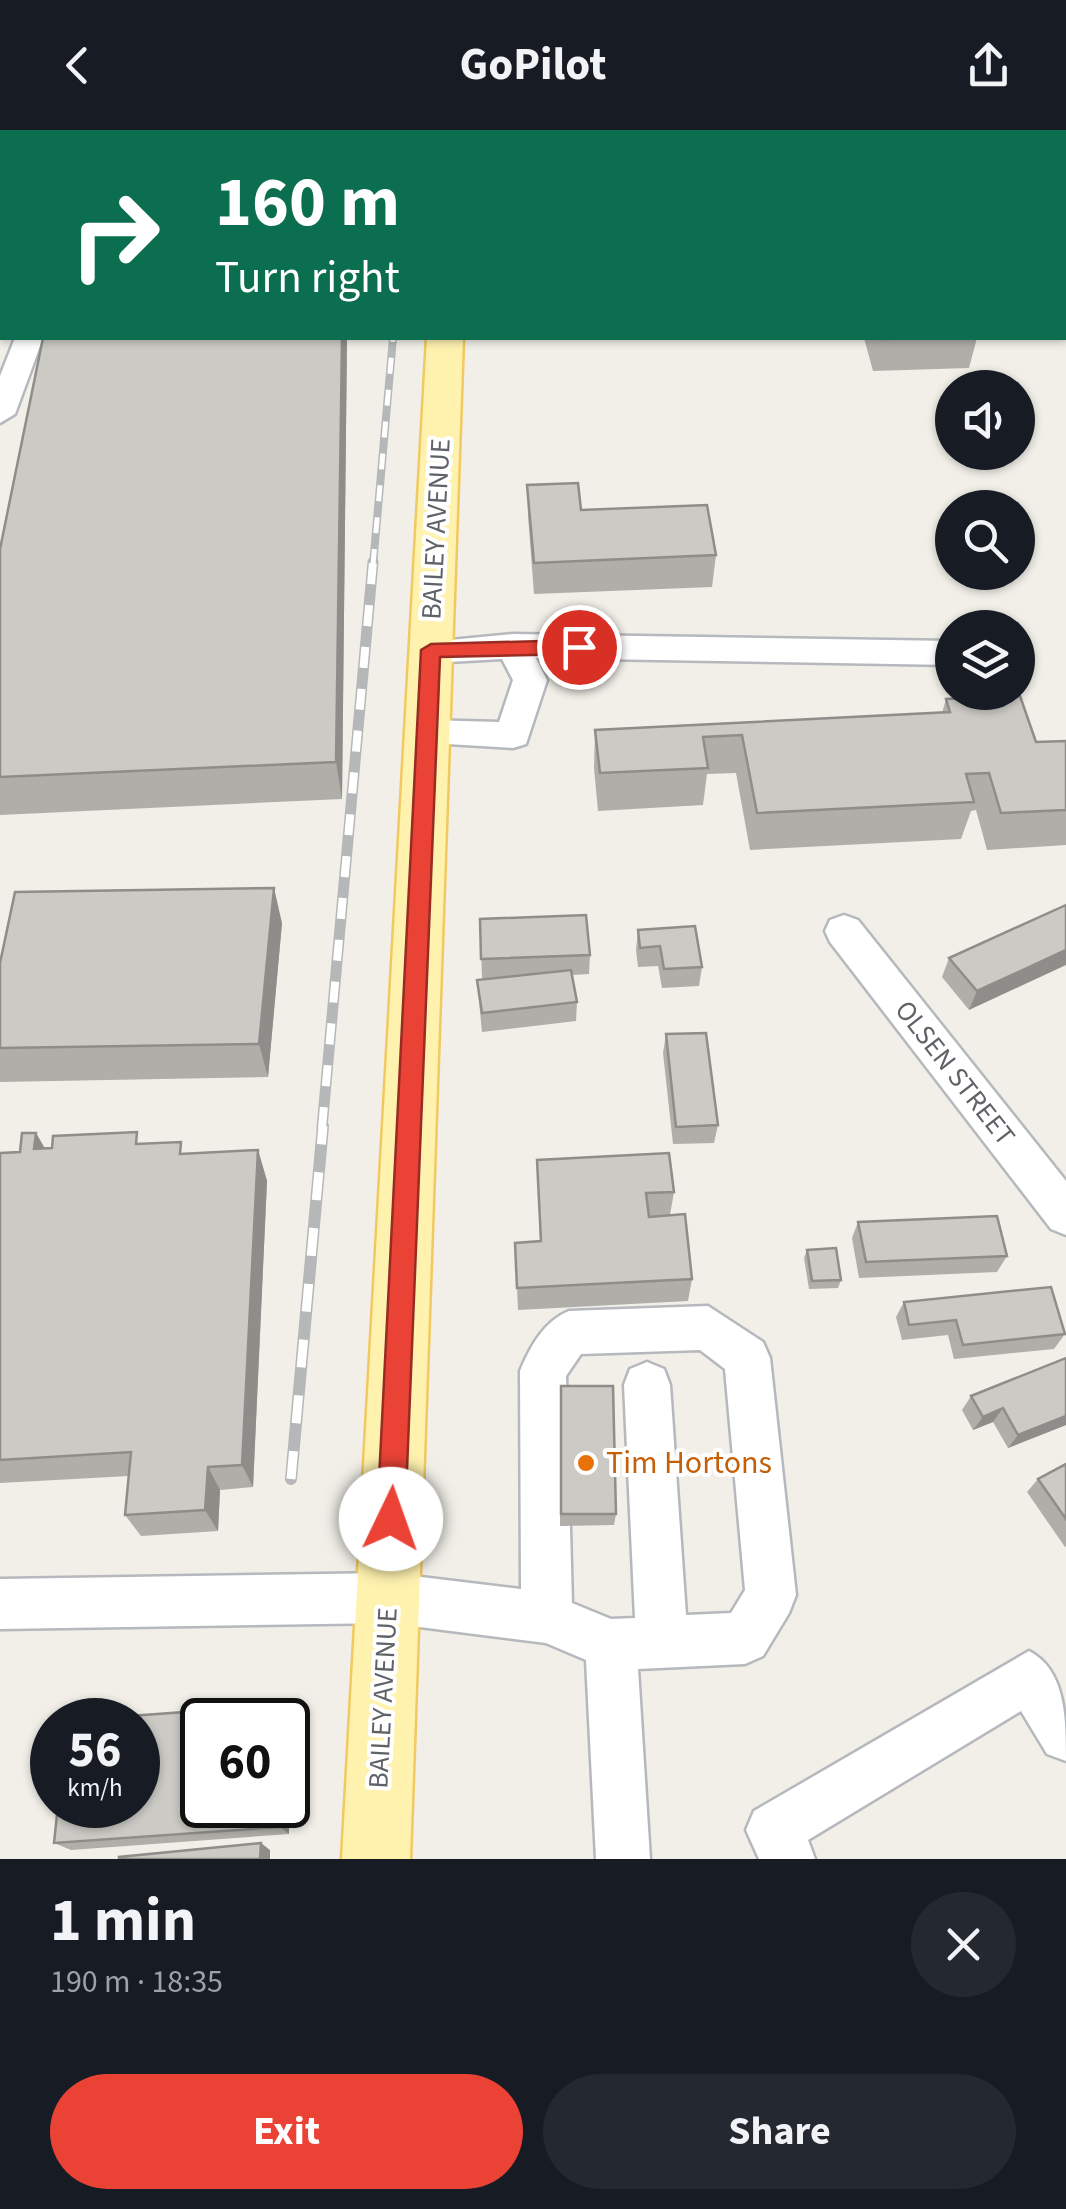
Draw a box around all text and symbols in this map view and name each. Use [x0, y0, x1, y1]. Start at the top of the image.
text: GoPilot [460, 33, 606, 97]
icon: back [50, 38, 105, 93]
icon: share [961, 38, 1016, 93]
text: 160 m [215, 153, 400, 253]
icon: right [50, 170, 180, 300]
text: Turn right [215, 246, 400, 310]
map controls [935, 370, 1035, 710]
button: sound [935, 370, 1035, 470]
street label: BAILEY AVENUE [411, 437, 461, 621]
button: search [935, 490, 1035, 590]
pin [537, 605, 622, 690]
button: layers [935, 610, 1035, 710]
icon: arrive [552, 620, 607, 675]
street label: OLSEN STREET [885, 992, 1025, 1154]
place label: Tim Hortons [606, 1440, 772, 1486]
marker: Tim Hortons [575, 1452, 597, 1474]
position arrow [339, 1467, 443, 1571]
street label: BAILEY AVENUE [358, 1606, 408, 1790]
speed limit sign: 60 [180, 1698, 310, 1828]
text: 56 [69, 1715, 121, 1786]
text: km/h [67, 1770, 123, 1806]
text: 1 min [50, 1879, 196, 1964]
button: close [911, 1892, 1016, 1997]
text: 190 m · 18:35 [50, 1959, 223, 2005]
button: Exit [50, 2074, 523, 2189]
button: Share [543, 2074, 1016, 2189]

